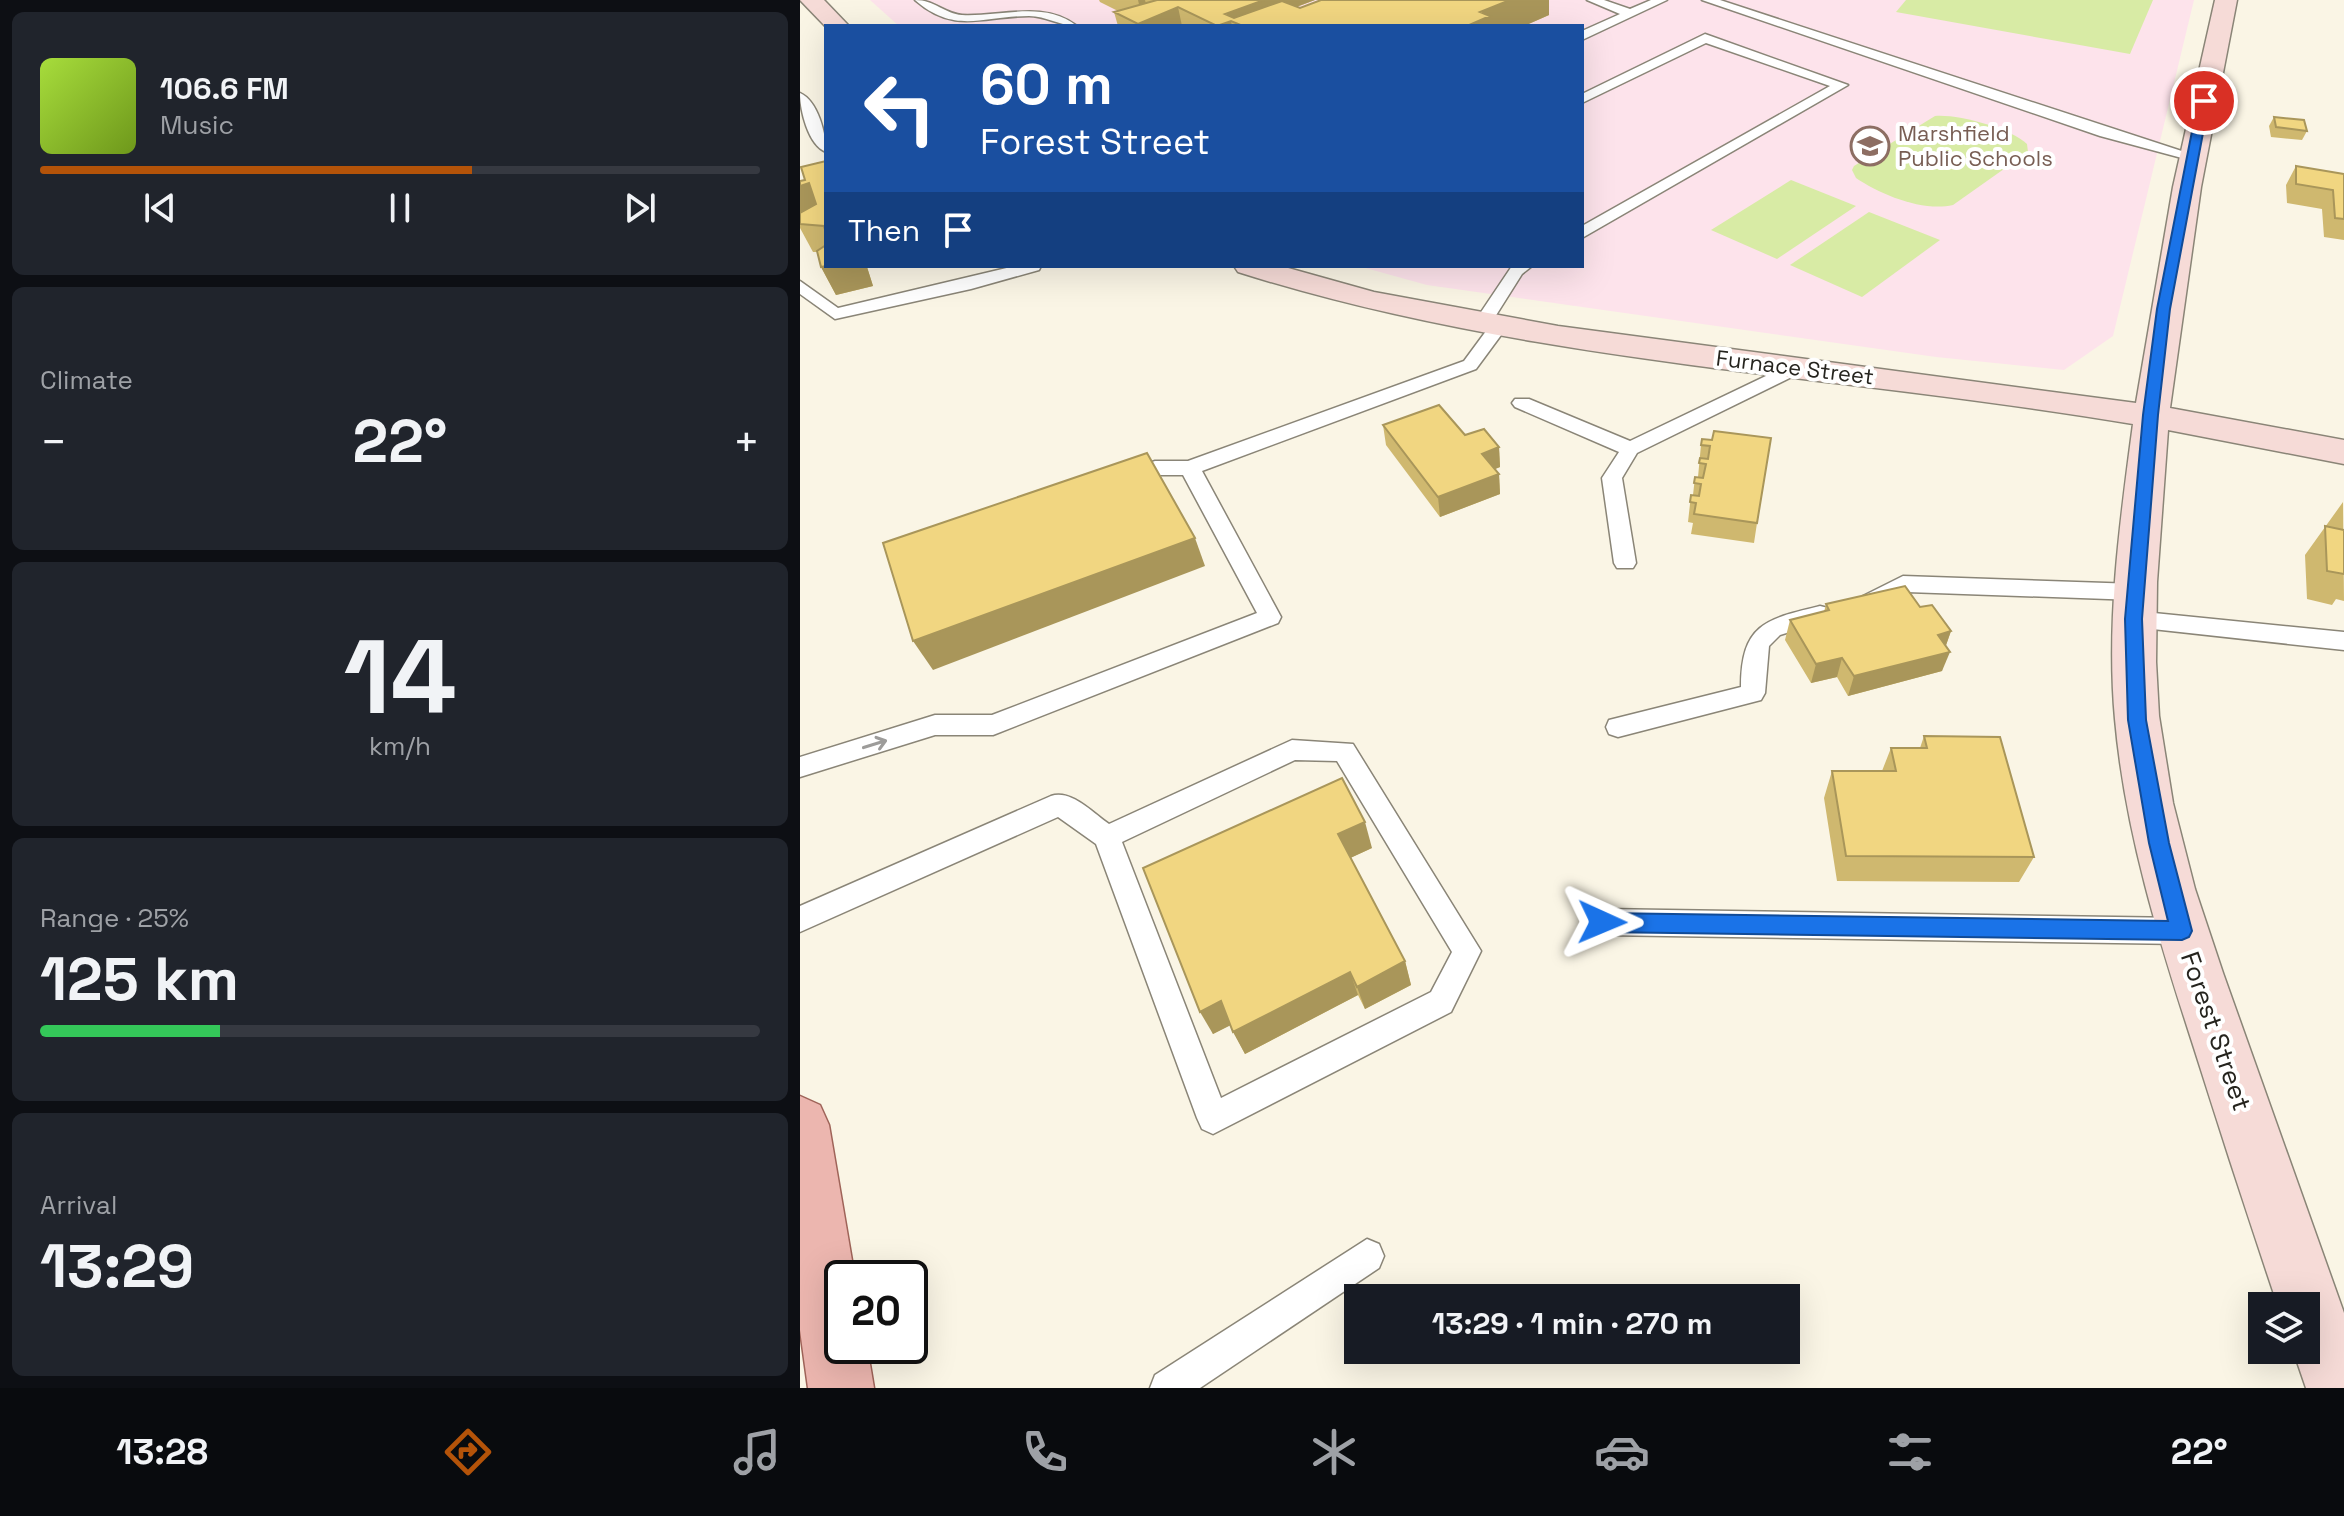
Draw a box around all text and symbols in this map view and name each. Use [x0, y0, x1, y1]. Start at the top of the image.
text: 60 m [980, 49, 1113, 120]
icon: left [848, 56, 952, 160]
pin [2170, 67, 2238, 135]
text: 106.6 FM [160, 69, 289, 108]
icon: arrive [2182, 79, 2226, 123]
text: Music [160, 108, 234, 142]
text: Forest Street [980, 119, 1210, 165]
place label: Marshfield Public Schools [1898, 119, 2053, 172]
school or university icon: Marshfield Public Schools [1849, 125, 1891, 167]
icon: previous [138, 186, 182, 230]
icon: pause [378, 186, 422, 230]
icon: next [618, 186, 662, 230]
icon: arrive [936, 208, 980, 252]
text: Then [848, 211, 920, 250]
street label: Furnace Street [1715, 343, 1875, 391]
text: Climate [40, 363, 133, 397]
text: 22° [353, 403, 447, 480]
text: − [40, 414, 67, 470]
text: + [733, 414, 760, 470]
text: 14 [343, 611, 457, 743]
text: km/h [369, 729, 431, 763]
one-way arrow [861, 736, 887, 751]
position arrow [1560, 880, 1644, 964]
text: Range · 25% [40, 901, 189, 935]
text: 125 km [40, 941, 239, 1018]
street label: Forest Street [2173, 947, 2259, 1115]
text: Arrival [40, 1188, 117, 1222]
text: 13:29 [40, 1228, 194, 1305]
speed limit sign: 20 [824, 1260, 928, 1364]
map controls [2248, 1292, 2320, 1364]
button: layers [2248, 1292, 2320, 1364]
text: 13:29 · 1 min · 270 m [1432, 1304, 1712, 1343]
icon: directions [440, 1424, 496, 1480]
icon: music [729, 1424, 785, 1480]
icon: phone [1017, 1424, 1073, 1480]
icon: climate [1306, 1424, 1362, 1480]
icon: car [1594, 1424, 1650, 1480]
icon: filters [1882, 1424, 1938, 1480]
text: 13:28 [116, 1429, 208, 1475]
text: 22° [2171, 1429, 2228, 1475]

